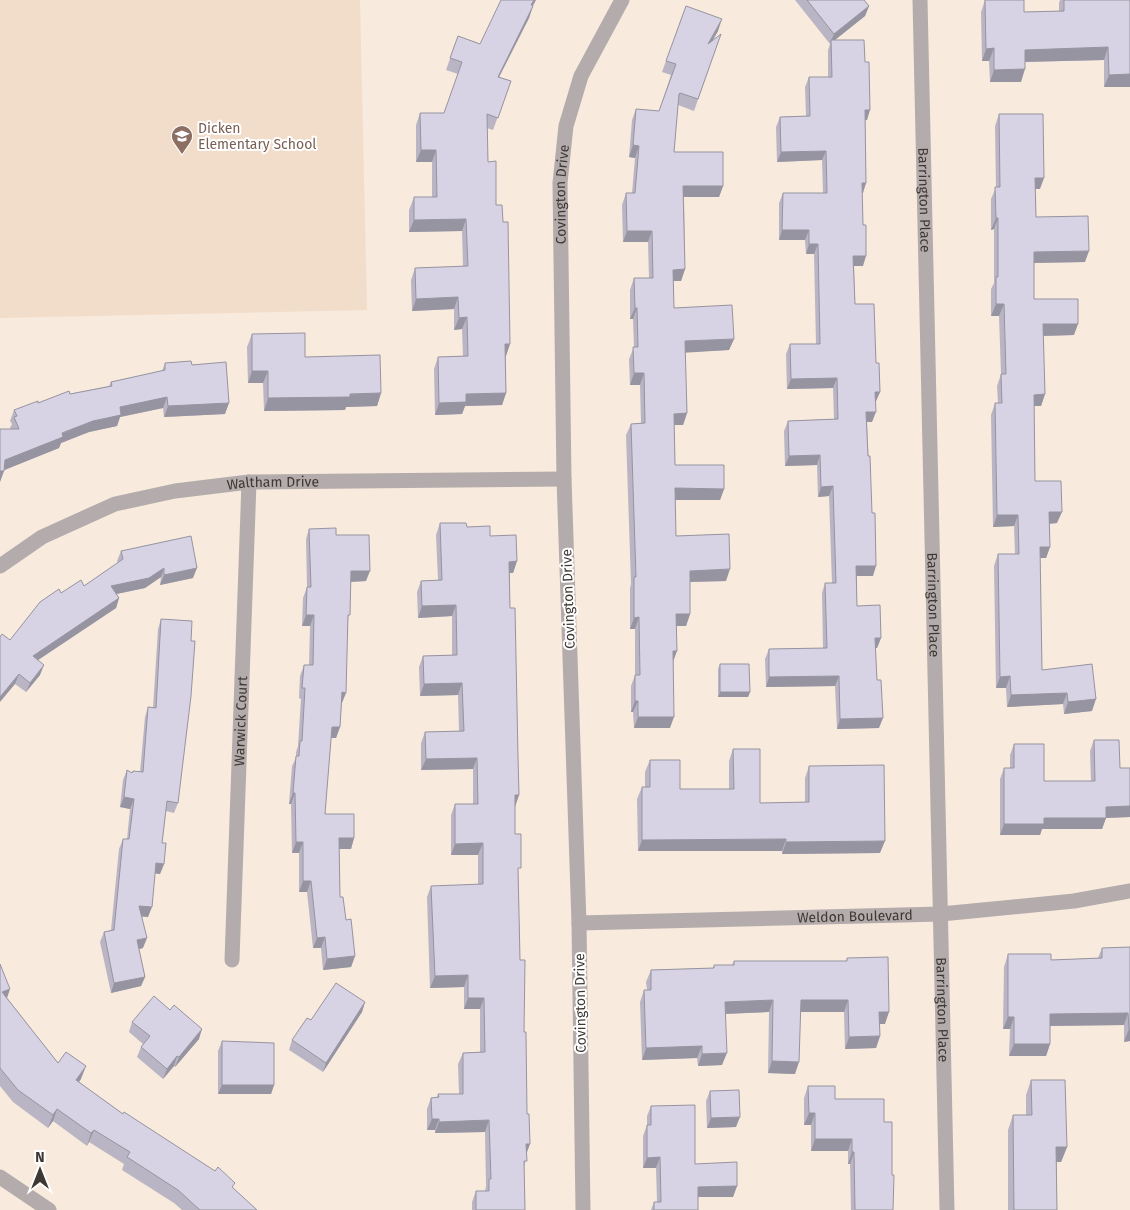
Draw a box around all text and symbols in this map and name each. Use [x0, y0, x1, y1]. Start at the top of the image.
place label: Dicken Elementary School [198, 120, 316, 153]
school or university icon: Dicken Elementary School [170, 124, 194, 155]
street label: Covington Drive [552, 144, 573, 244]
street label: Barrington Place [914, 147, 934, 253]
street label: Waltham Drive [226, 473, 319, 494]
street label: Covington Drive [558, 549, 579, 649]
street label: Barrington Place [923, 552, 943, 658]
street label: Warwick Court [231, 675, 251, 767]
street label: Weldon Boulevard [797, 907, 913, 927]
street label: Covington Drive [571, 953, 590, 1053]
street label: Barrington Place [932, 957, 952, 1062]
north arrow [15, 1145, 65, 1195]
text: N [35, 1149, 45, 1166]

